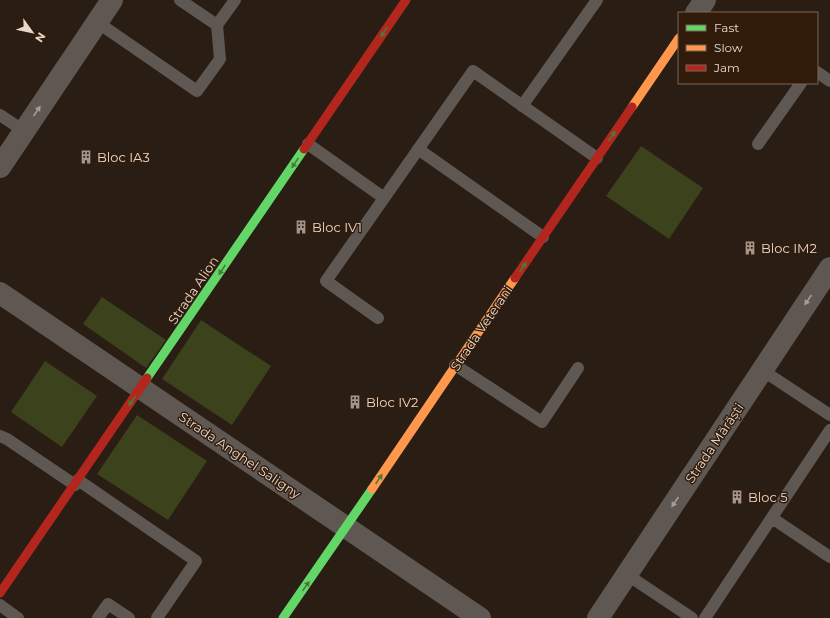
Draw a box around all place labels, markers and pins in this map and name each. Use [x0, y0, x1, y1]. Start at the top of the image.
building icon: Bloc IA3 [78, 149, 94, 165]
place label: Bloc IA3 [97, 149, 150, 165]
building icon: Bloc IV1 [293, 219, 309, 235]
place label: Bloc IV1 [312, 219, 362, 235]
building icon: Bloc IM2 [742, 240, 758, 256]
place label: Bloc IM2 [761, 240, 817, 256]
building icon: Bloc IV2 [347, 394, 363, 410]
place label: Bloc IV2 [366, 394, 418, 410]
building icon: Bloc 5 [729, 489, 745, 505]
place label: Bloc 5 [748, 489, 788, 505]

